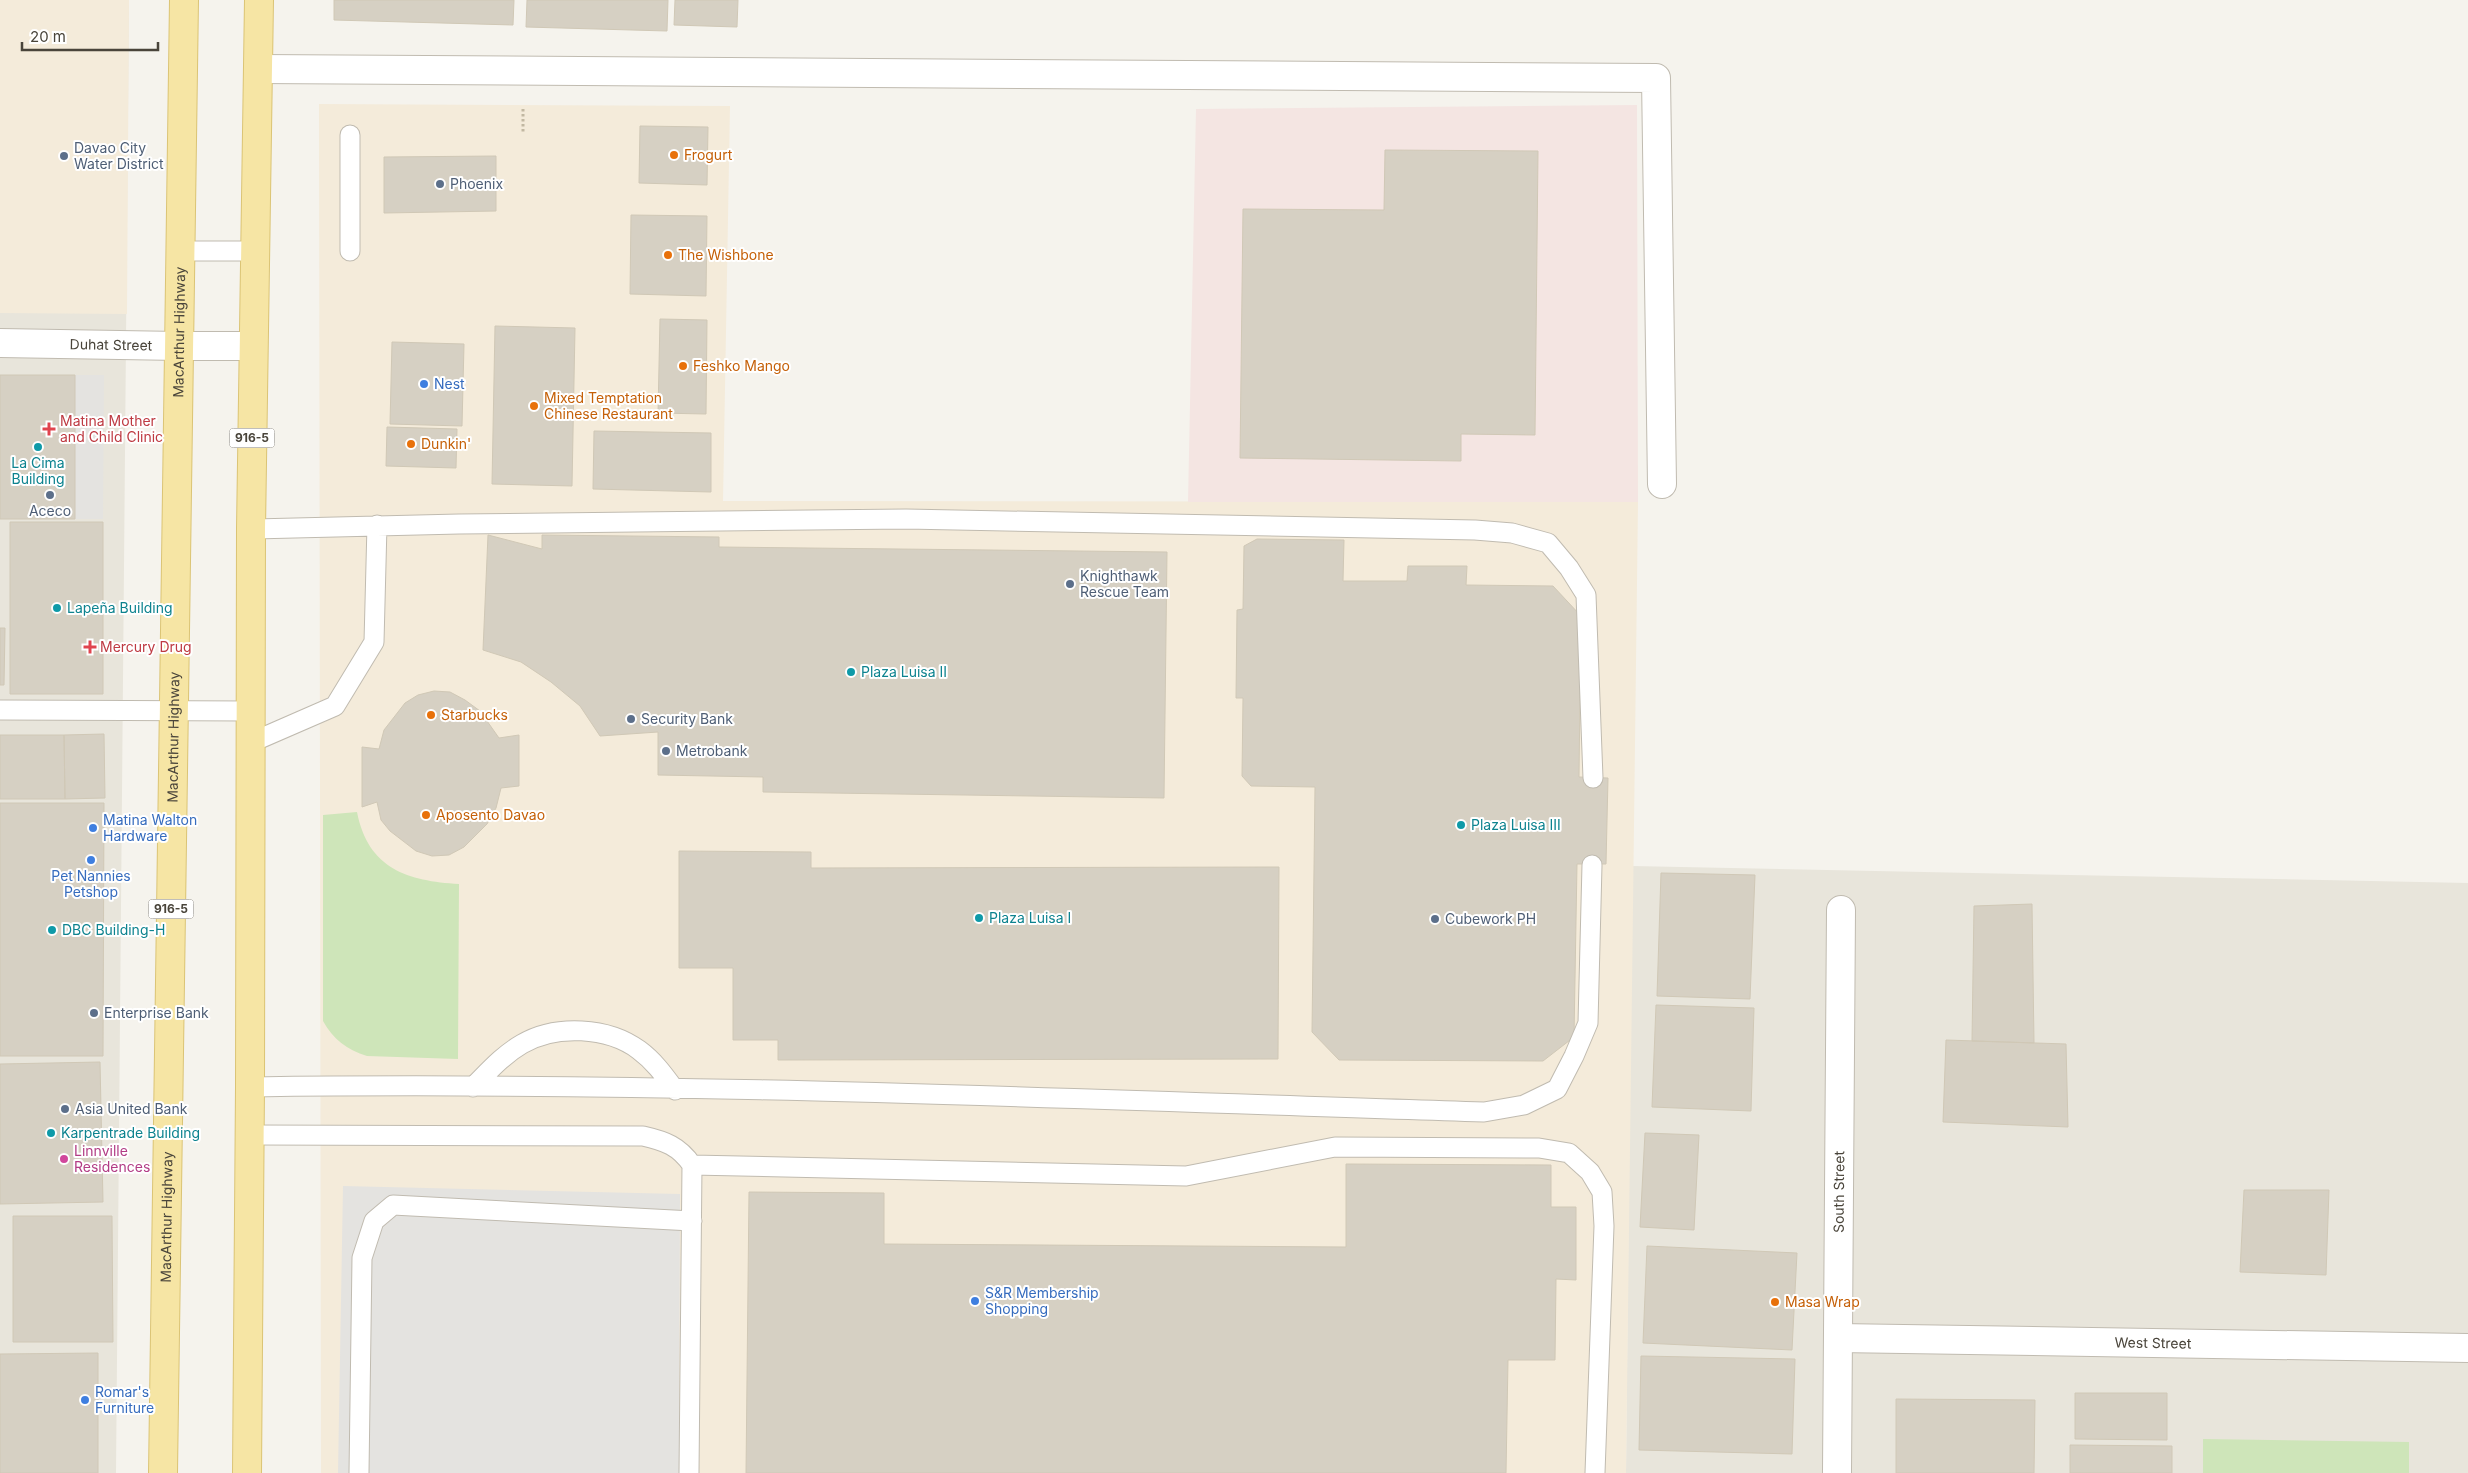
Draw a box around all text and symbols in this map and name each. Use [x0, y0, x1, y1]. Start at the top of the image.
scale bar [22, 20, 159, 52]
text: 20 m [30, 27, 66, 46]
place label: Davao City Water District [74, 139, 164, 172]
place label: Frogurt [684, 146, 733, 163]
marker: Frogurt [668, 149, 680, 161]
marker: Davao City Water District [58, 150, 70, 162]
place label: Phoenix [450, 175, 503, 192]
marker: Phoenix [434, 178, 446, 190]
place label: The Wishbone [678, 246, 774, 263]
marker: The Wishbone [662, 249, 674, 261]
street label: MacArthur Highway [169, 266, 188, 398]
street label: Duhat Street [70, 335, 153, 354]
place label: Feshko Mango [693, 357, 790, 374]
marker: Feshko Mango [677, 360, 689, 372]
place label: Nest [434, 375, 465, 392]
marker: Nest [418, 378, 430, 390]
place label: Mixed Temptation Chinese Restaurant [544, 389, 673, 422]
marker: Mixed Temptation Chinese Restaurant [528, 400, 540, 412]
place label: Matina Mother and Child Clinic [60, 412, 163, 445]
marker: Matina Mother and Child Clinic [42, 422, 56, 436]
road number: 916-5 [230, 428, 274, 448]
place label: Dunkin' [421, 435, 471, 452]
marker: Dunkin' [405, 438, 417, 450]
marker: La Cima Building [32, 441, 44, 453]
place label: La Cima Building [11, 454, 65, 487]
marker: Aceco [44, 489, 56, 501]
place label: Aceco [29, 502, 71, 519]
place label: Knighthawk Rescue Team [1080, 567, 1169, 600]
marker: Knighthawk Rescue Team [1064, 578, 1076, 590]
place label: Lapeña Building [67, 599, 173, 616]
marker: Lapeña Building [51, 602, 63, 614]
place label: Mercury Drug [100, 638, 192, 655]
marker: Mercury Drug [84, 641, 96, 653]
place label: Plaza Luisa II [861, 663, 947, 680]
marker: Plaza Luisa II [845, 666, 857, 678]
street label: MacArthur Highway [164, 671, 182, 803]
place label: Starbucks [441, 706, 508, 723]
marker: Starbucks [425, 709, 437, 721]
place label: Security Bank [641, 710, 733, 727]
marker: Security Bank [625, 713, 637, 725]
place label: Metrobank [676, 742, 748, 759]
marker: Metrobank [660, 745, 672, 757]
place label: Aposento Davao [436, 806, 545, 823]
marker: Aposento Davao [420, 809, 432, 821]
place label: Matina Walton Hardware [103, 811, 197, 844]
place label: Plaza Luisa III [1471, 816, 1561, 833]
marker: Plaza Luisa III [1455, 819, 1467, 831]
marker: Matina Walton Hardware [87, 822, 99, 834]
marker: Pet Nannies Petshop [85, 854, 97, 866]
place label: Pet Nannies Petshop [51, 867, 131, 900]
road number: 916-5 [148, 900, 194, 919]
place label: Plaza Luisa I [989, 909, 1071, 926]
place label: Cubework PH [1445, 910, 1536, 927]
marker: Plaza Luisa I [973, 912, 985, 924]
marker: Cubework PH [1429, 913, 1441, 925]
place label: DBC Building-H [62, 921, 165, 938]
marker: DBC Building-H [46, 924, 58, 936]
place label: Enterprise Bank [104, 1004, 209, 1021]
marker: Enterprise Bank [88, 1007, 100, 1019]
place label: Asia United Bank [75, 1100, 188, 1117]
marker: Asia United Bank [59, 1103, 71, 1115]
place label: Karpentrade Building [61, 1124, 200, 1141]
marker: Karpentrade Building [45, 1127, 57, 1139]
place label: Linnville Residences [74, 1142, 150, 1175]
street label: MacArthur Highway [157, 1151, 176, 1283]
street label: South Street [1830, 1151, 1847, 1233]
marker: Linnville Residences [58, 1153, 70, 1165]
place label: S&R Membership Shopping [985, 1284, 1099, 1317]
place label: Masa Wrap [1785, 1293, 1860, 1310]
marker: S&R Membership Shopping [969, 1295, 981, 1307]
marker: Masa Wrap [1769, 1296, 1781, 1308]
street label: West Street [2114, 1333, 2192, 1352]
place label: Romar's Furniture [95, 1383, 154, 1416]
marker: Romar's Furniture [79, 1394, 91, 1406]

